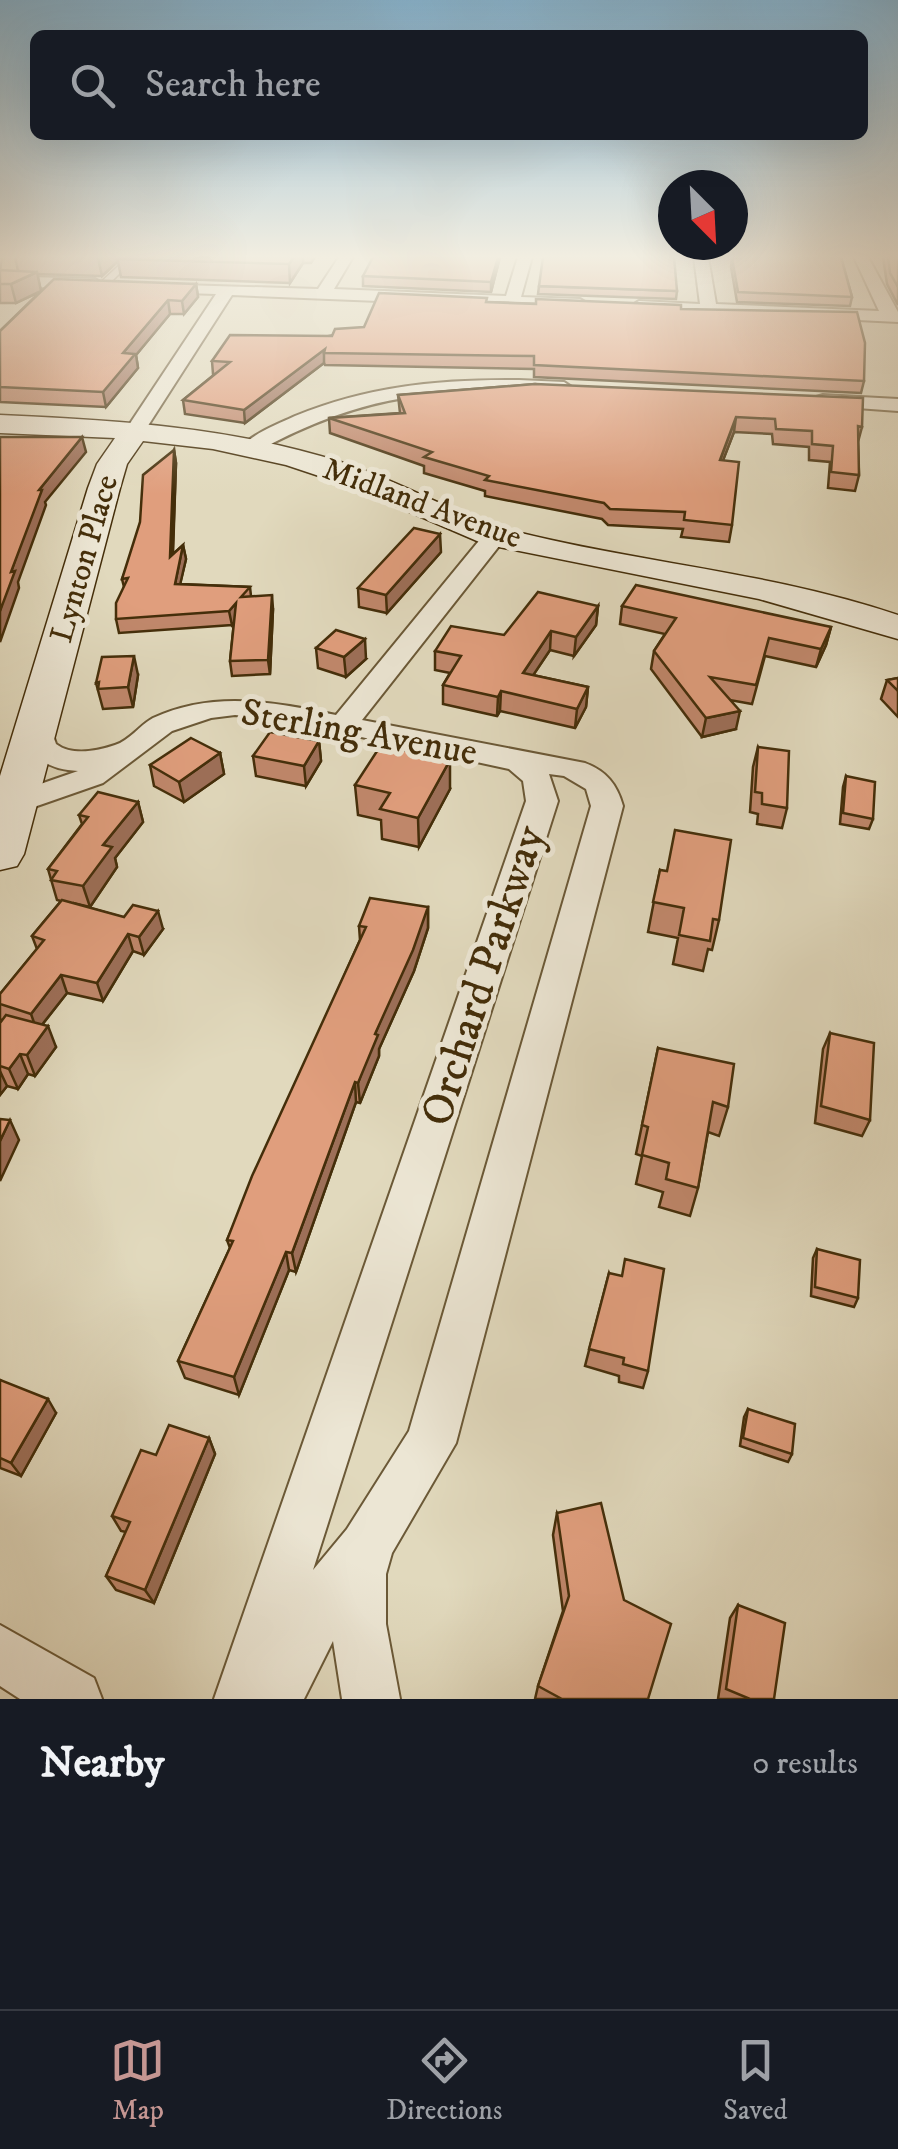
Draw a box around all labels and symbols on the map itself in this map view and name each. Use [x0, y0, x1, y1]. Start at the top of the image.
north arrow [658, 170, 748, 260]
street label: Midland Avenue [317, 450, 527, 558]
street label: Lynton Place [42, 471, 128, 647]
street label: Sterling Avenue [237, 689, 481, 777]
street label: Orchard Parkway [409, 818, 559, 1133]

